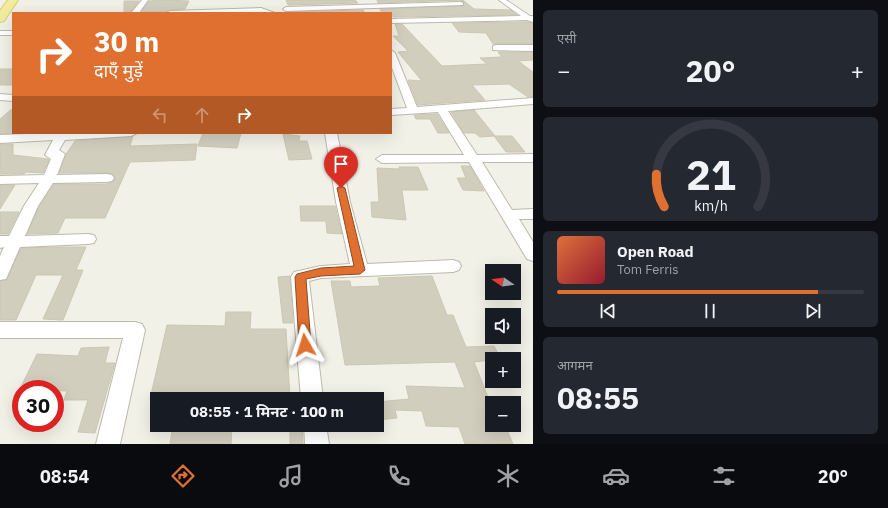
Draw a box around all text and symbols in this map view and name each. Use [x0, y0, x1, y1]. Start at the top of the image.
text: 30 m [94, 23, 159, 60]
icon: right [28, 28, 80, 80]
text: एसी [557, 30, 576, 47]
text: 20° [685, 51, 736, 90]
text: − [557, 56, 570, 85]
text: + [851, 56, 864, 85]
text: दाएँ मुड़ें [94, 59, 143, 82]
icon: left [149, 104, 171, 126]
icon: ahead [191, 104, 213, 126]
icon: right [233, 104, 255, 126]
text: 21 [686, 146, 735, 200]
pin [324, 147, 358, 188]
icon: arrive [330, 153, 352, 175]
text: km/h [694, 195, 727, 214]
text: Open Road [617, 242, 694, 261]
text: Tom Ferris [617, 261, 679, 278]
north arrow [485, 264, 521, 300]
map controls [485, 264, 521, 432]
icon: previous [597, 300, 619, 322]
icon: pause [699, 300, 721, 322]
icon: next [802, 300, 824, 322]
button: sound [485, 308, 521, 344]
position arrow [284, 324, 326, 366]
button: + [485, 352, 521, 388]
text: आगमन [557, 357, 593, 374]
text: 08:55 [557, 378, 639, 417]
speed limit sign: 30 [12, 380, 64, 432]
button: − [485, 396, 521, 432]
text: 08:55 · 1 मिनट · 100 m [190, 402, 344, 421]
icon: directions [169, 462, 197, 490]
icon: music [277, 462, 305, 490]
icon: phone [385, 462, 413, 490]
icon: climate [494, 462, 522, 490]
icon: car [602, 462, 630, 490]
icon: filters [710, 462, 738, 490]
text: 08:54 [40, 465, 89, 488]
text: 20° [818, 465, 848, 488]

